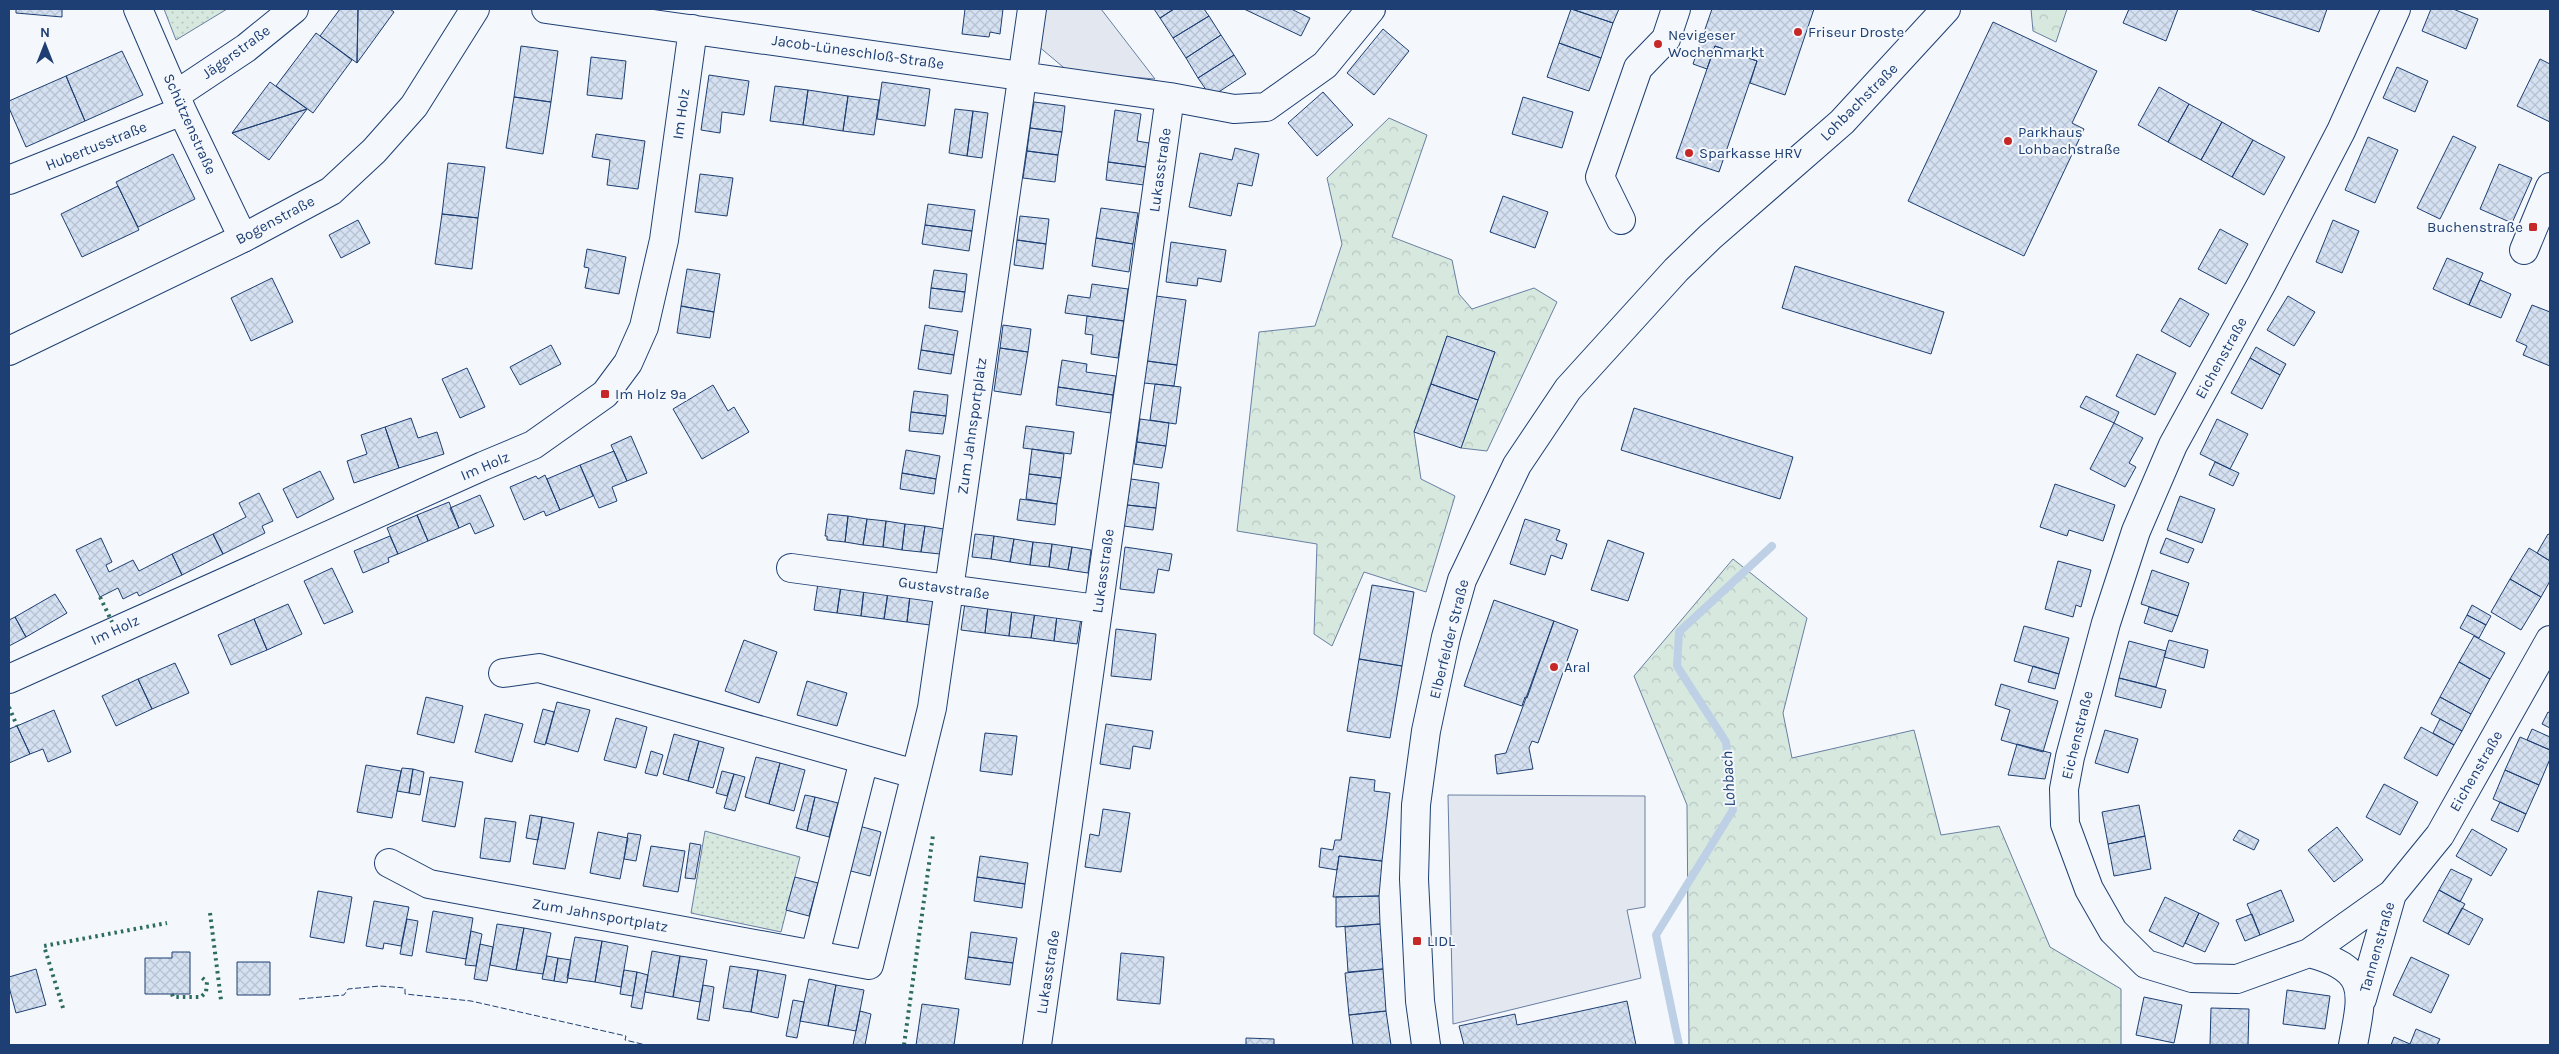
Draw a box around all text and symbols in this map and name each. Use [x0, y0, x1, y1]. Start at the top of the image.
north arrow [20, 20, 70, 70]
street label: Jägerstraße [198, 21, 274, 83]
place label: Friseur Droste [1808, 23, 1904, 41]
text: N [40, 24, 50, 41]
place label: Nevigeser Wochenmarkt [1668, 26, 1765, 61]
marker: Friseur Droste [1792, 26, 1804, 38]
street label: Jacob-Lüneschloß-Straße [771, 31, 945, 73]
marker: Nevigeser Wochenmarkt [1652, 38, 1664, 50]
street label: Lohbachstraße [1816, 59, 1902, 145]
street label: Schützenstraße [160, 71, 220, 177]
street label: Im Holz [669, 87, 693, 141]
street label: Hubertusstraße [43, 117, 149, 175]
place label: Parkhaus Lohbachstraße [2018, 123, 2120, 158]
street label: Lukasstraße [1145, 127, 1175, 213]
marker: Parkhaus Lohbachstraße [2002, 135, 2014, 147]
place label: Sparkasse HRV [1699, 144, 1802, 162]
marker: Sparkasse HRV [1683, 147, 1695, 159]
street label: Bogenstraße [232, 192, 318, 248]
place label: Buchenstraße [2427, 218, 2523, 236]
marker: Buchenstraße [2527, 221, 2539, 233]
street label: Eichenstraße [2191, 314, 2251, 402]
street label: Zum Jahnsportplatz [953, 356, 991, 496]
place label: Im Holz 9a [615, 385, 687, 403]
marker: Im Holz 9a [599, 388, 611, 400]
street label: Im Holz [458, 448, 512, 484]
street label: Lukasstraße [1088, 528, 1118, 614]
street label: Gustavstraße [897, 573, 991, 603]
street label: Elberfelder Straße [1425, 577, 1473, 701]
street label: Im Holz [88, 611, 142, 649]
place label: Aral [1564, 658, 1591, 676]
marker: Aral [1548, 661, 1560, 673]
street label: Eichenstraße [2057, 689, 2097, 781]
street label: Eichenstraße [2446, 727, 2506, 815]
water label: Lohbach [1717, 751, 1739, 807]
street label: Zum Jahnsportplatz [531, 894, 669, 936]
street label: Tannenstraße [2355, 900, 2399, 994]
street label: Lukasstraße [1032, 929, 1064, 1015]
place label: LIDL [1427, 932, 1455, 950]
marker: LIDL [1411, 935, 1423, 947]

